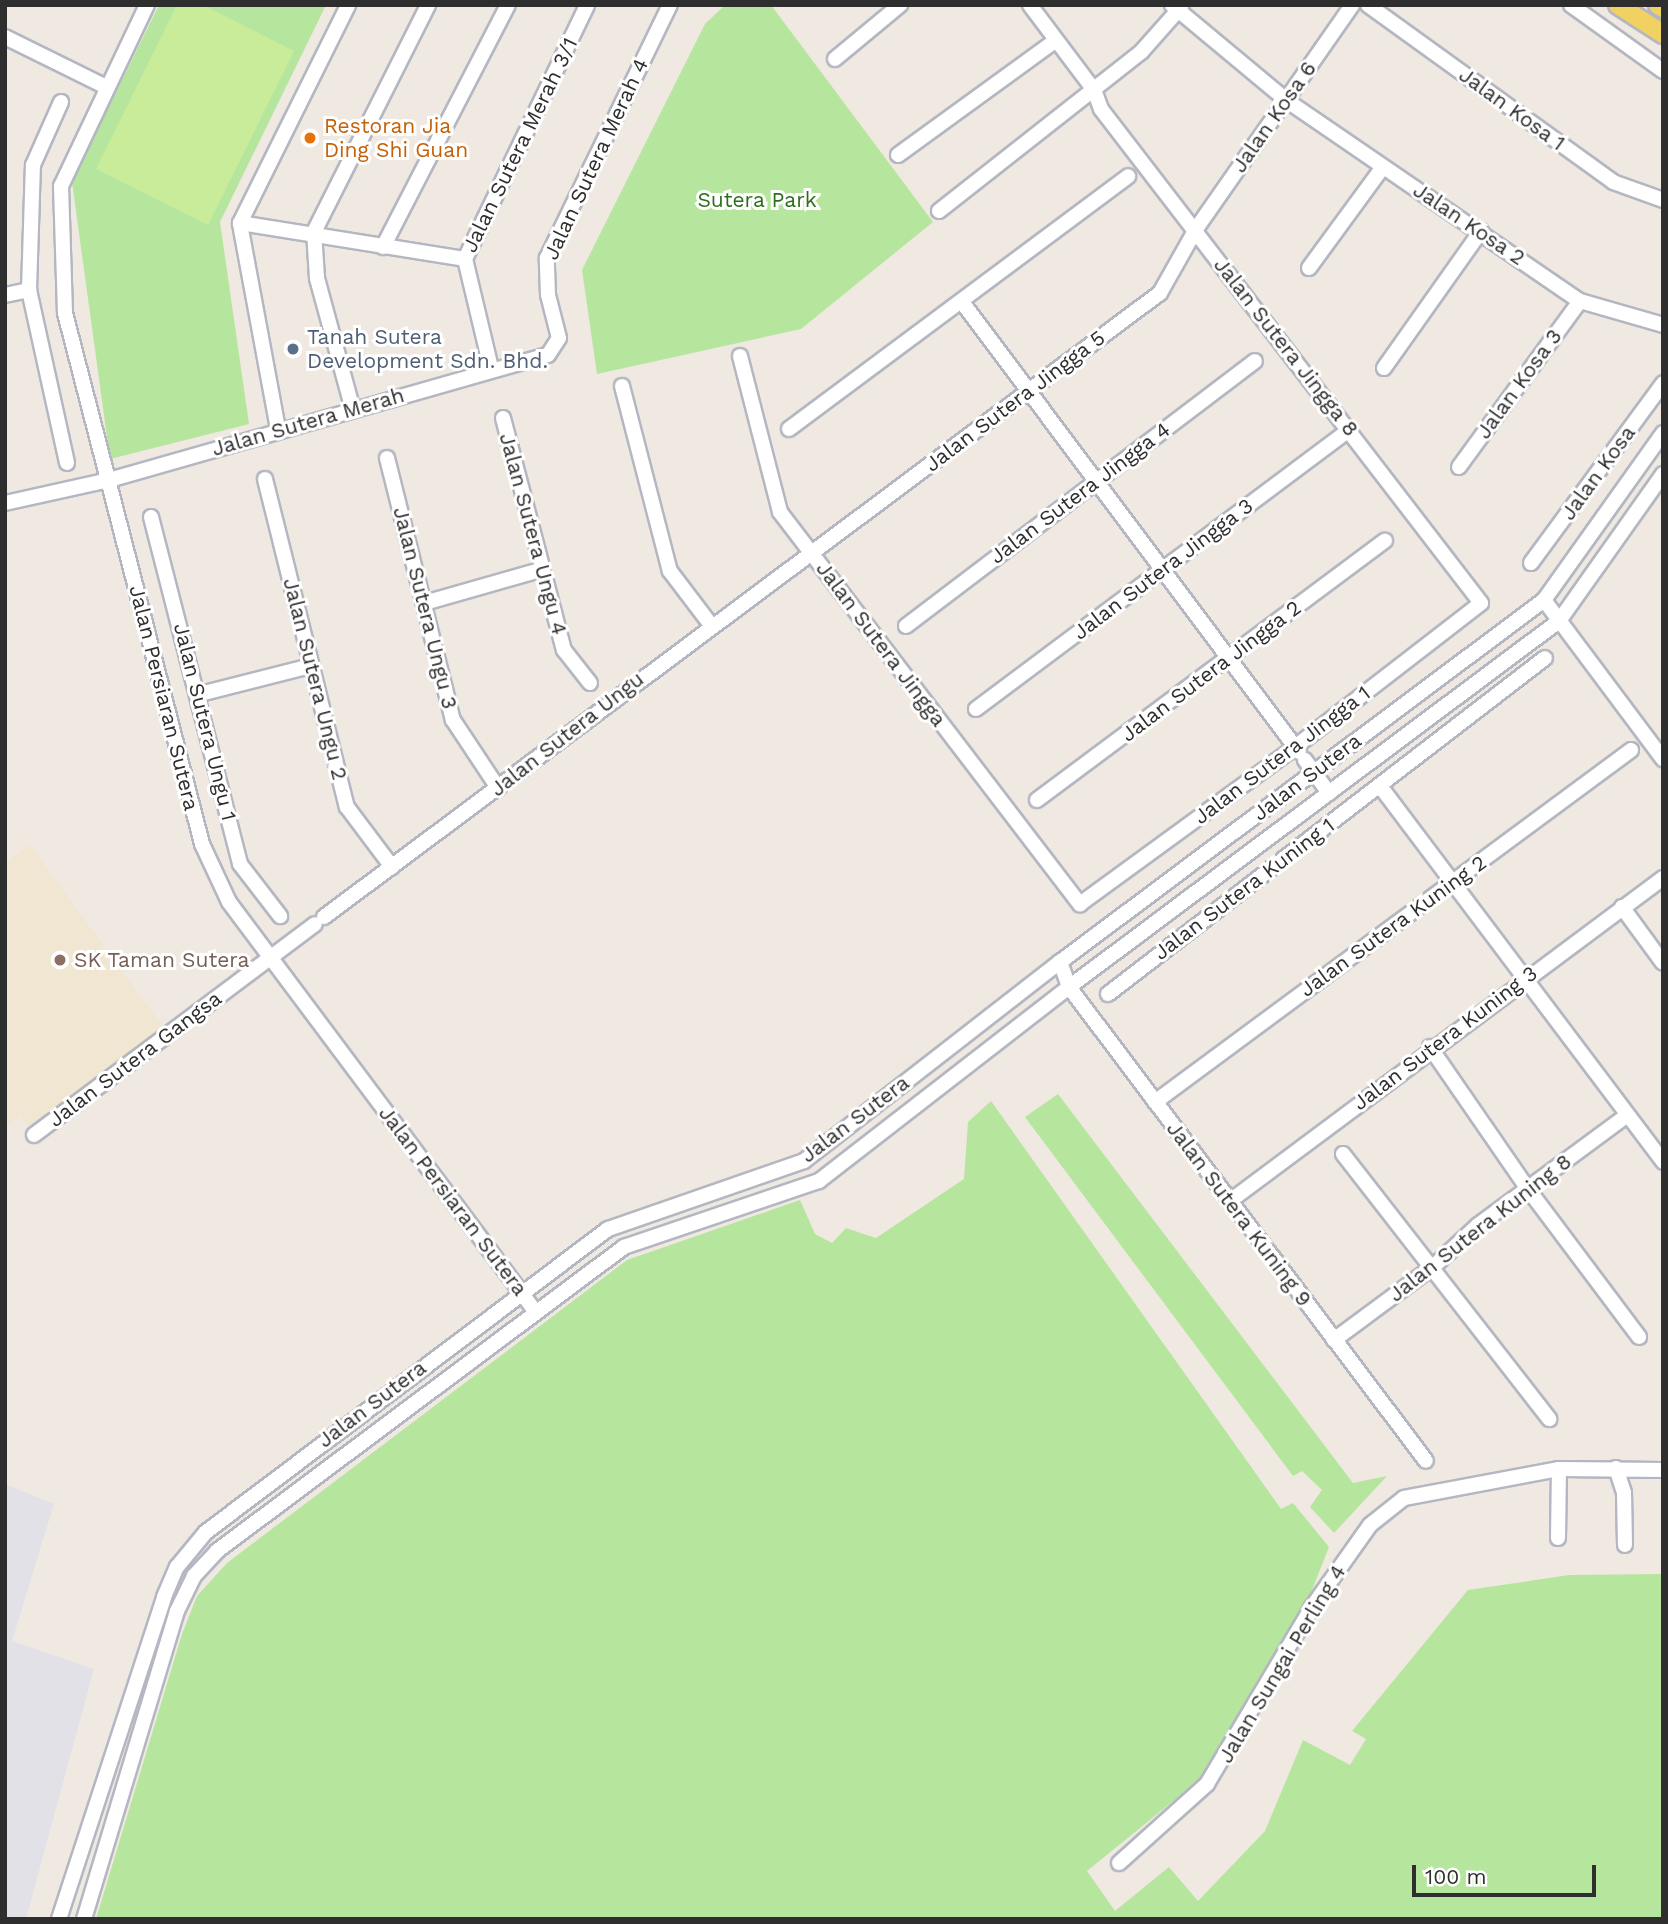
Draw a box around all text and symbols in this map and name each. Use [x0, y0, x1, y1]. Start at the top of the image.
street label: Jalan Sutera Merah 3/1 [457, 33, 583, 257]
street label: Jalan Sutera Merah 4 [538, 54, 654, 264]
street label: Jalan Kosa 6 [1226, 56, 1322, 178]
street label: Jalan Kosa 1 [1454, 62, 1570, 156]
place label: Restoran Jia Ding Shi Guan [324, 113, 468, 163]
marker: Restoran Jia Ding Shi Guan [302, 130, 318, 146]
street label: Jalan Kosa 2 [1408, 177, 1530, 271]
park label: Sutera Park [697, 187, 817, 213]
street label: Jalan Sutera Jingga 8 [1208, 252, 1364, 442]
place label: Tanah Sutera Development Sdn. Bhd. [307, 324, 548, 374]
street label: Jalan Kosa 3 [1471, 324, 1567, 444]
street label: Jalan Sutera Jingga 5 [919, 325, 1111, 477]
marker: Tanah Sutera Development Sdn. Bhd. [285, 341, 301, 357]
street label: Jalan Sutera Merah [209, 382, 407, 462]
street label: Jalan Sutera Jingga 4 [984, 416, 1176, 570]
street label: Jalan Kosa [1555, 421, 1641, 525]
street label: Jalan Sutera Ungu 4 [494, 430, 572, 638]
street label: Jalan Sutera Jingga 3 [1067, 493, 1259, 645]
street label: Jalan Sutera Ungu 3 [388, 504, 462, 712]
street label: Jalan Sutera Jingga [810, 556, 952, 732]
street label: Jalan Sutera Ungu 2 [278, 575, 352, 783]
street label: Jalan Persiaran Sutera [124, 583, 204, 813]
street label: Jalan Sutera Jingga 2 [1115, 595, 1307, 747]
street label: Jalan Sutera Ungu 1 [168, 620, 242, 824]
street label: Jalan Sutera Ungu [485, 666, 649, 802]
street label: Jalan Sutera Jingga 1 [1188, 680, 1376, 830]
street label: Jalan Sutera [1248, 728, 1366, 826]
street label: Jalan Sutera Kuning 1 [1148, 813, 1340, 965]
street label: Jalan Sutera Kuning 2 [1295, 850, 1491, 1002]
place label: SK Taman Sutera [74, 947, 250, 973]
marker: SK Taman Sutera [52, 952, 68, 968]
street label: Jalan Sutera Kuning 3 [1348, 960, 1542, 1116]
street label: Jalan Sutera Gangsa [43, 986, 227, 1132]
street label: Jalan Sutera [796, 1070, 914, 1168]
street label: Jalan Persiaran Sutera [373, 1101, 533, 1301]
street label: Jalan Sutera Kuning 9 [1161, 1116, 1317, 1312]
street label: Jalan Sutera Kuning 8 [1383, 1149, 1577, 1307]
street label: Jalan Sutera [313, 1355, 431, 1453]
street label: Jalan Sungai Perling 4 [1213, 1560, 1351, 1768]
scale bar [1416, 1850, 1600, 1894]
text: 100 m [1425, 1864, 1487, 1889]

